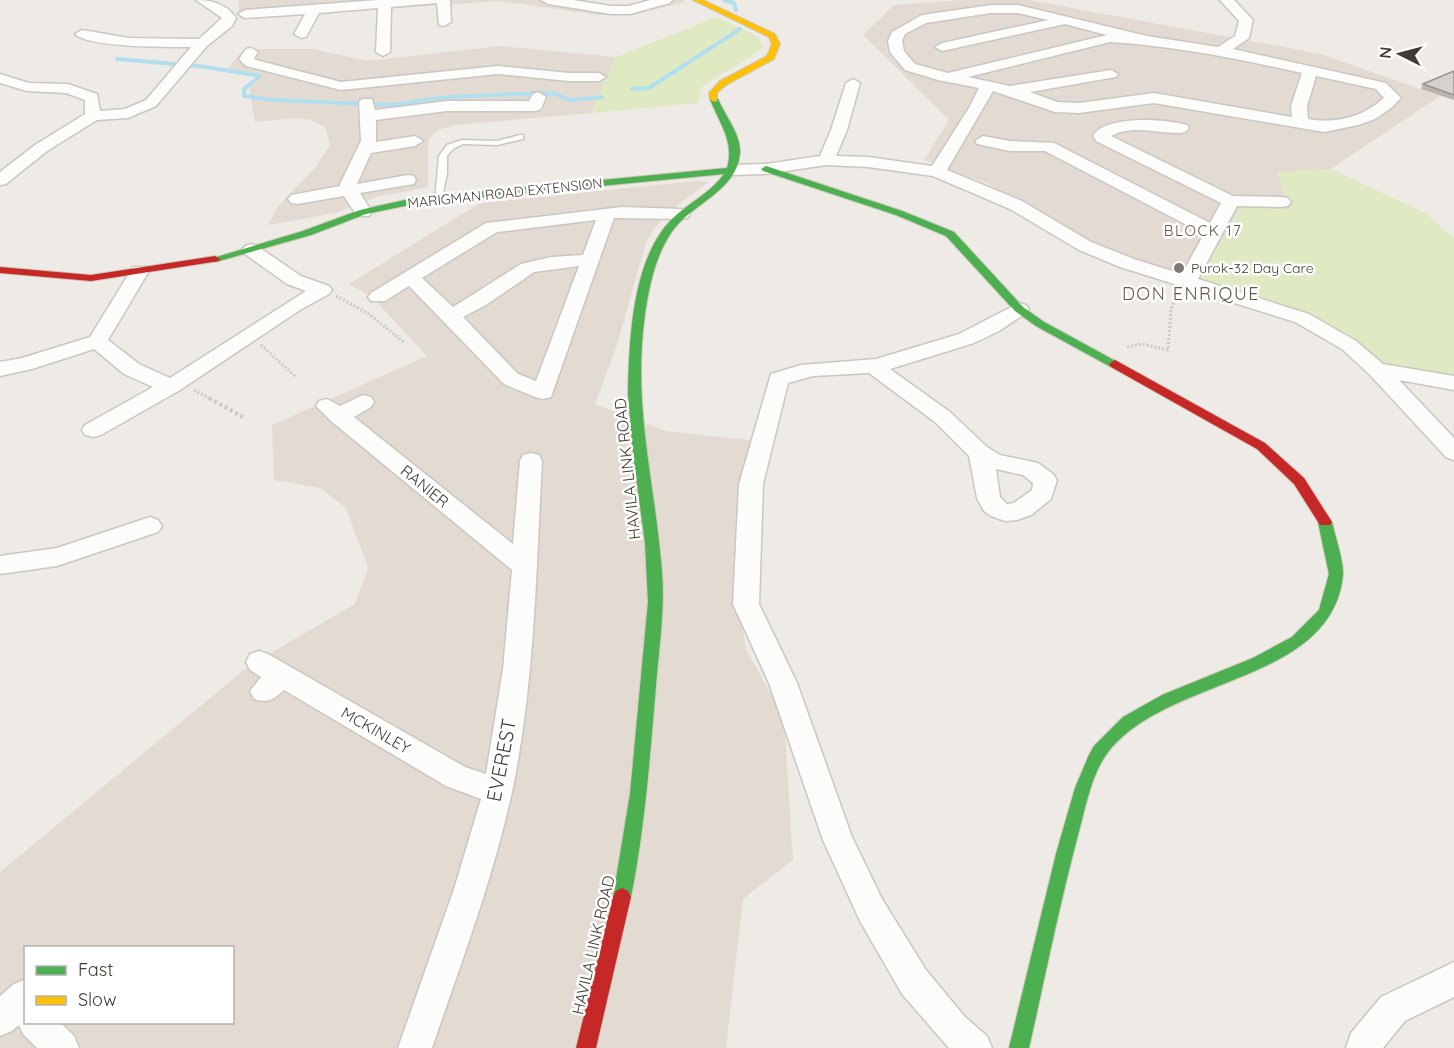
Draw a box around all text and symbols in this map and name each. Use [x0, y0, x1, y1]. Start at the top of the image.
north arrow [1370, 24, 1430, 84]
text: N [1375, 46, 1396, 59]
street label: MARIGMAN ROAD EXTENSION [407, 174, 603, 212]
district label: BLOCK 17 [1164, 221, 1242, 240]
place label: Purok-32 Day Care [1191, 259, 1314, 277]
marker: Purok-32 Day Care [1172, 261, 1186, 275]
district label: DON ENRIQUE [1122, 282, 1260, 305]
street label: HAVILA LINK ROAD [610, 397, 644, 541]
street label: RANIER [397, 460, 453, 512]
street label: MCKINLEY [338, 702, 414, 758]
street label: EVEREST [481, 716, 521, 804]
street label: HAVILA LINK ROAD [567, 873, 619, 1017]
legend [24, 946, 234, 1024]
text: Fast [78, 958, 113, 981]
text: Slow [78, 988, 116, 1011]

